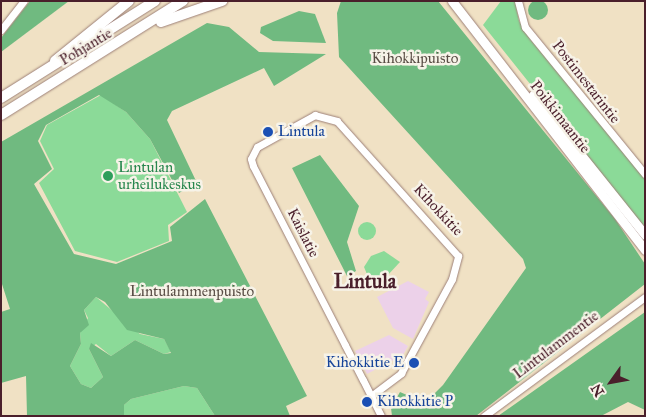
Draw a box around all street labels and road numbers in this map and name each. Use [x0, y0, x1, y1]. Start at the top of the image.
street label: Pohjantie [57, 24, 115, 70]
street label: Postimestarintie [548, 37, 624, 127]
street label: Poikkimaantie [526, 77, 594, 157]
street label: Kihokkitie [410, 180, 466, 240]
street label: Kaislatie [283, 205, 323, 261]
street label: Lintulammentie [510, 307, 602, 383]

